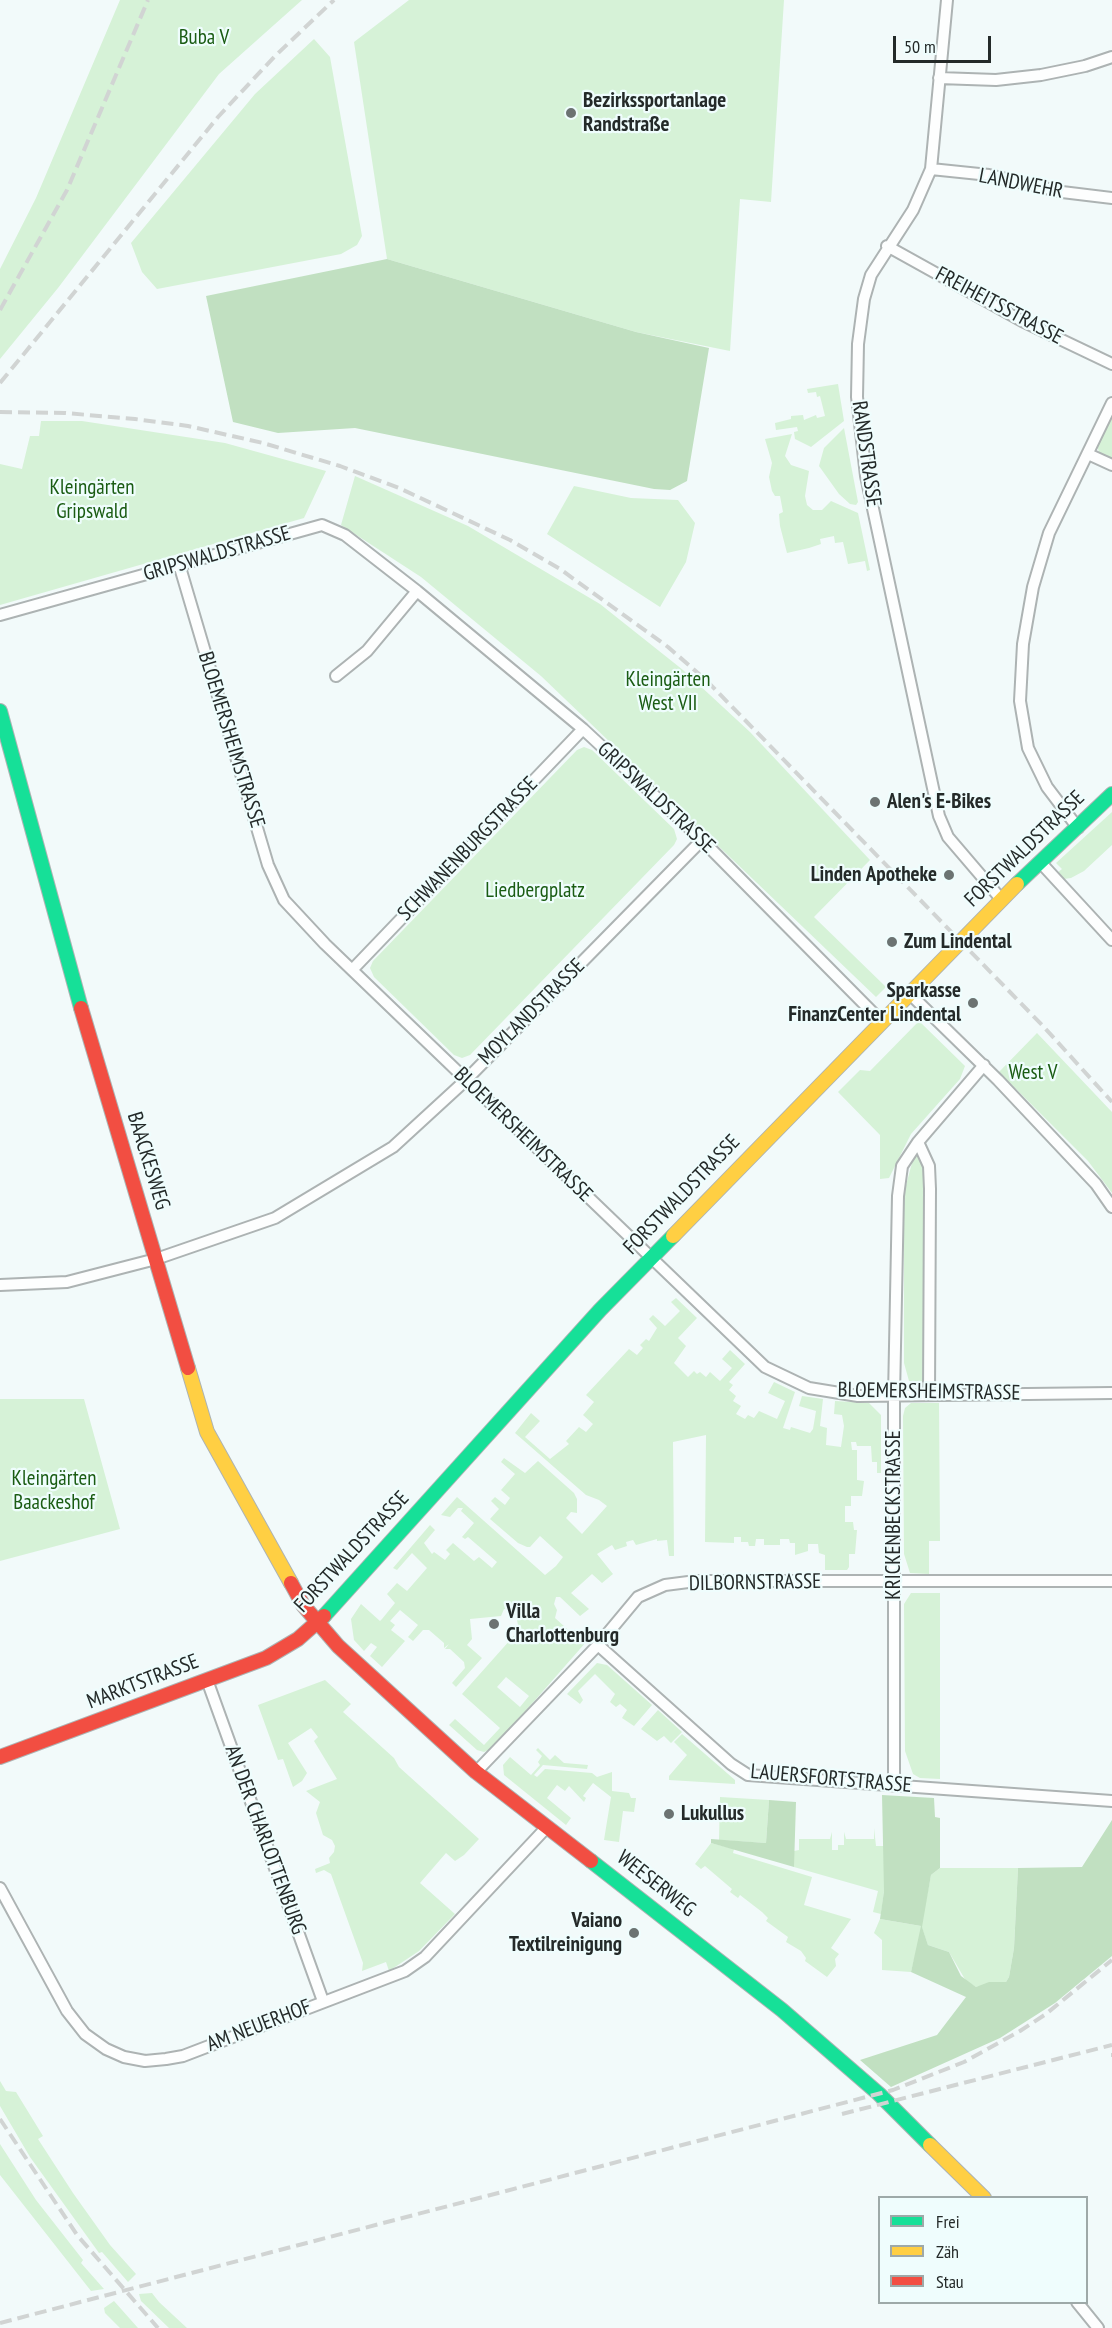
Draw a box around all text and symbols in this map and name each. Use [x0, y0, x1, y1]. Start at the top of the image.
scale bar [896, 24, 994, 62]
park label: Buba V [179, 25, 229, 51]
text: 50 m [904, 35, 936, 58]
place label: Bezirkssportanlage Randstraße [583, 88, 726, 138]
marker: Bezirkssportanlage Randstraße [564, 106, 578, 120]
street label: LANDWEHR [977, 164, 1065, 204]
street label: FREIHEITSSTRASSE [931, 262, 1067, 350]
street label: RANDSTRASSE [846, 399, 886, 509]
park label: Kleingärten Gripswald [50, 475, 134, 525]
street label: GRIPSWALDSTRASSE [141, 521, 293, 587]
street label: BLOEMERSHEIMSTRASSE [192, 649, 270, 831]
park label: Kleingärten West VII [626, 667, 710, 717]
street label: GRIPSWALDSTRASSE [592, 737, 720, 859]
street label: SCHWANENBURGSTRASSE [393, 772, 543, 926]
street label: FORSTWALDSTRASSE [960, 786, 1090, 912]
place label: Alen's E-Bikes [887, 789, 991, 815]
marker: Alen's E-Bikes [868, 795, 882, 809]
place label: Linden Apotheke [811, 862, 937, 888]
marker: Linden Apotheke [942, 868, 956, 882]
park label: Liedbergplatz [485, 878, 585, 904]
place label: Zum Lindental [904, 929, 1012, 955]
marker: Zum Lindental [885, 935, 899, 949]
street label: MOYLANDSTRASSE [474, 954, 590, 1070]
place label: Sparkasse FinanzCenter Lindental [788, 978, 961, 1028]
marker: Sparkasse FinanzCenter Lindental [966, 996, 980, 1010]
park label: West V [1008, 1060, 1058, 1086]
street label: BLOEMERSHEIMSTRASSE [448, 1062, 598, 1208]
street label: BAACKESWEG [121, 1109, 175, 1213]
street label: FORSTWALDSTRASSE [619, 1130, 745, 1260]
street label: BLOEMERSHEIMSTRASSE [837, 1378, 1021, 1406]
street label: KRICKENBECKSTRASSE [881, 1430, 907, 1600]
park label: Kleingärten Baackeshof [12, 1466, 96, 1516]
street label: FORSTWALDSTRASSE [289, 1486, 415, 1618]
street label: DILBORNSTRASSE [689, 1569, 821, 1597]
place label: Villa Charlottenburg [506, 1599, 619, 1649]
marker: Villa Charlottenburg [487, 1617, 501, 1631]
street label: MARKTSTRASSE [84, 1649, 202, 1715]
street label: AN DER CHARLOTTENBURG [219, 1742, 311, 1938]
street label: LAUERSFORTSTRASSE [750, 1759, 912, 1799]
place label: Lukullus [681, 1801, 744, 1827]
marker: Lukullus [662, 1807, 676, 1821]
street label: WEESERWEG [612, 1845, 700, 1923]
place label: Vaiano Textilreinigung [509, 1908, 622, 1958]
marker: Vaiano Textilreinigung [627, 1926, 641, 1940]
street label: AM NEUERHOF [203, 1995, 315, 2057]
legend [878, 2196, 1088, 2304]
text: Frei [936, 2210, 960, 2233]
text: Zäh [936, 2240, 959, 2263]
text: Stau [936, 2270, 964, 2293]

